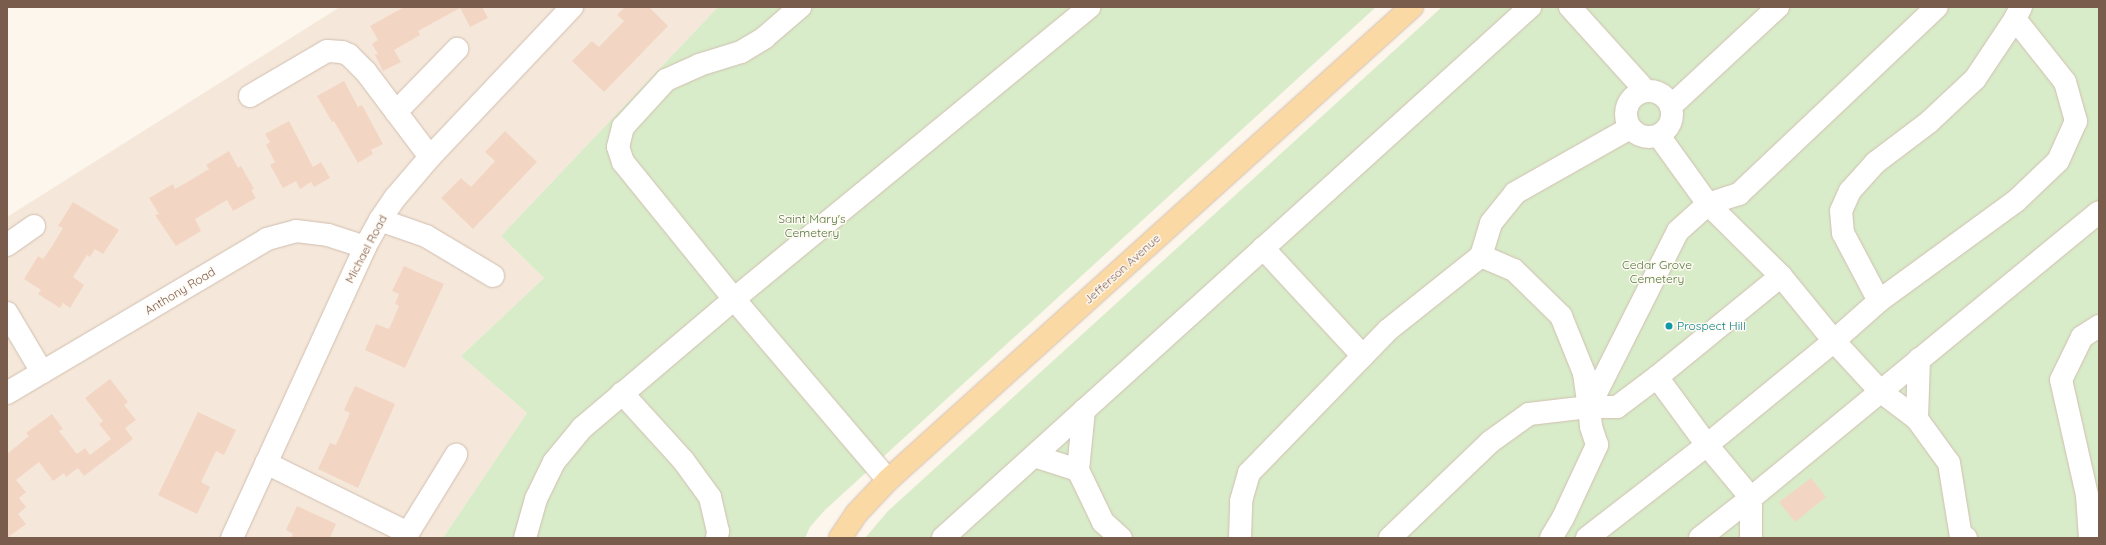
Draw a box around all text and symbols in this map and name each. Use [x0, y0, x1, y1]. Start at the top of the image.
street label: Michael Road [342, 212, 390, 286]
park label: Saint Mary's Cemetery [778, 212, 846, 240]
street label: Jefferson Avenue [1081, 231, 1163, 307]
park label: Cedar Grove Cemetery [1622, 258, 1692, 286]
street label: Anthony Road [142, 264, 218, 318]
place label: Prospect Hill [1677, 319, 1746, 333]
marker: Prospect Hill [1664, 321, 1674, 331]

